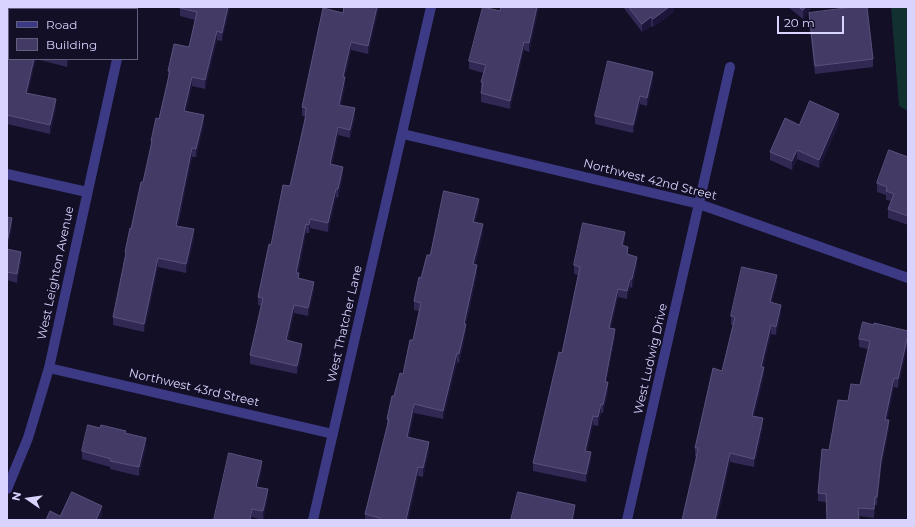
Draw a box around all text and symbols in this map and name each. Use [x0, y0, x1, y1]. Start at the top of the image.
legend [8, 8, 138, 60]
scale bar [779, 8, 846, 34]
text: 20 m [784, 15, 815, 30]
text: Road [46, 17, 77, 32]
text: Building [46, 37, 97, 52]
street label: Northwest 42nd Street [582, 156, 718, 204]
street label: West Leighton Avenue [35, 205, 77, 341]
street label: West Thatcher Lane [324, 264, 366, 384]
street label: West Ludwig Drive [631, 302, 671, 416]
street label: Northwest 43rd Street [127, 366, 261, 410]
north arrow [8, 479, 48, 519]
text: N [8, 490, 24, 502]

